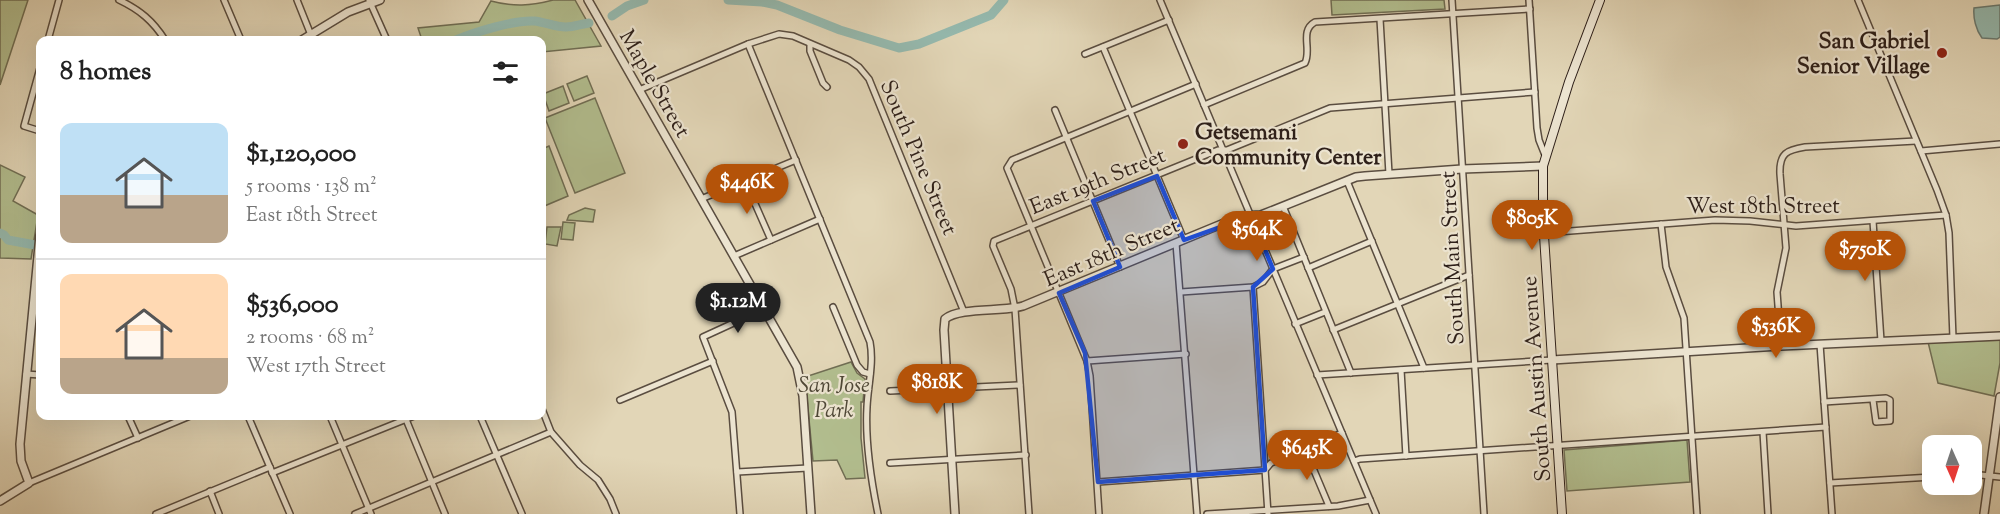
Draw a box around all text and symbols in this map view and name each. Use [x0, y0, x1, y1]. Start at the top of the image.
street label: Maple Street [610, 25, 697, 145]
place label: San Gabriel Senior Village [1797, 27, 1931, 84]
marker: San Gabriel Senior Village [1935, 46, 1949, 60]
text: 8 homes [60, 54, 151, 91]
icon: filters [489, 56, 522, 89]
street label: South Pine Street [870, 76, 965, 241]
place label: Getsemani Community Center [1195, 118, 1382, 175]
text: $1,120,000 [246, 136, 356, 173]
marker: Getsemani Community Center [1176, 137, 1190, 151]
street label: East 19th Street [1025, 141, 1171, 225]
icon: home [108, 147, 180, 219]
pin: $446K [705, 164, 789, 215]
text: $446K [719, 169, 775, 198]
street label: South Main Street [1433, 170, 1475, 346]
text: 5 rooms · 138 m² [246, 173, 377, 202]
street label: West 18th Street [1686, 192, 1840, 224]
pin: $805K [1490, 200, 1574, 251]
text: East 18th Street [246, 202, 378, 231]
text: $805K [1506, 205, 1558, 234]
street label: East 18th Street [1039, 211, 1185, 297]
pin: $564K [1215, 211, 1299, 262]
text: $564K [1231, 216, 1283, 245]
pin: $750K [1823, 231, 1907, 282]
text: $750K [1839, 236, 1891, 265]
street label: South Austin Avenue [1515, 275, 1561, 483]
pin: $1.12M [689, 283, 787, 334]
text: $536,000 [246, 287, 338, 324]
text: $1.12M [709, 288, 767, 317]
icon: home [108, 298, 180, 370]
pin: $536K [1734, 308, 1818, 359]
text: $536K [1751, 313, 1801, 342]
text: 2 rooms · 68 m² [246, 324, 374, 353]
text: West 17th Street [246, 353, 386, 382]
pin: $818K [895, 364, 979, 415]
text: $818K [911, 369, 963, 398]
park label: San Jose Park [798, 371, 870, 428]
pin: $645K [1265, 430, 1349, 481]
text: $645K [1281, 435, 1333, 464]
north arrow [1922, 435, 1982, 495]
map controls [1922, 435, 1982, 495]

